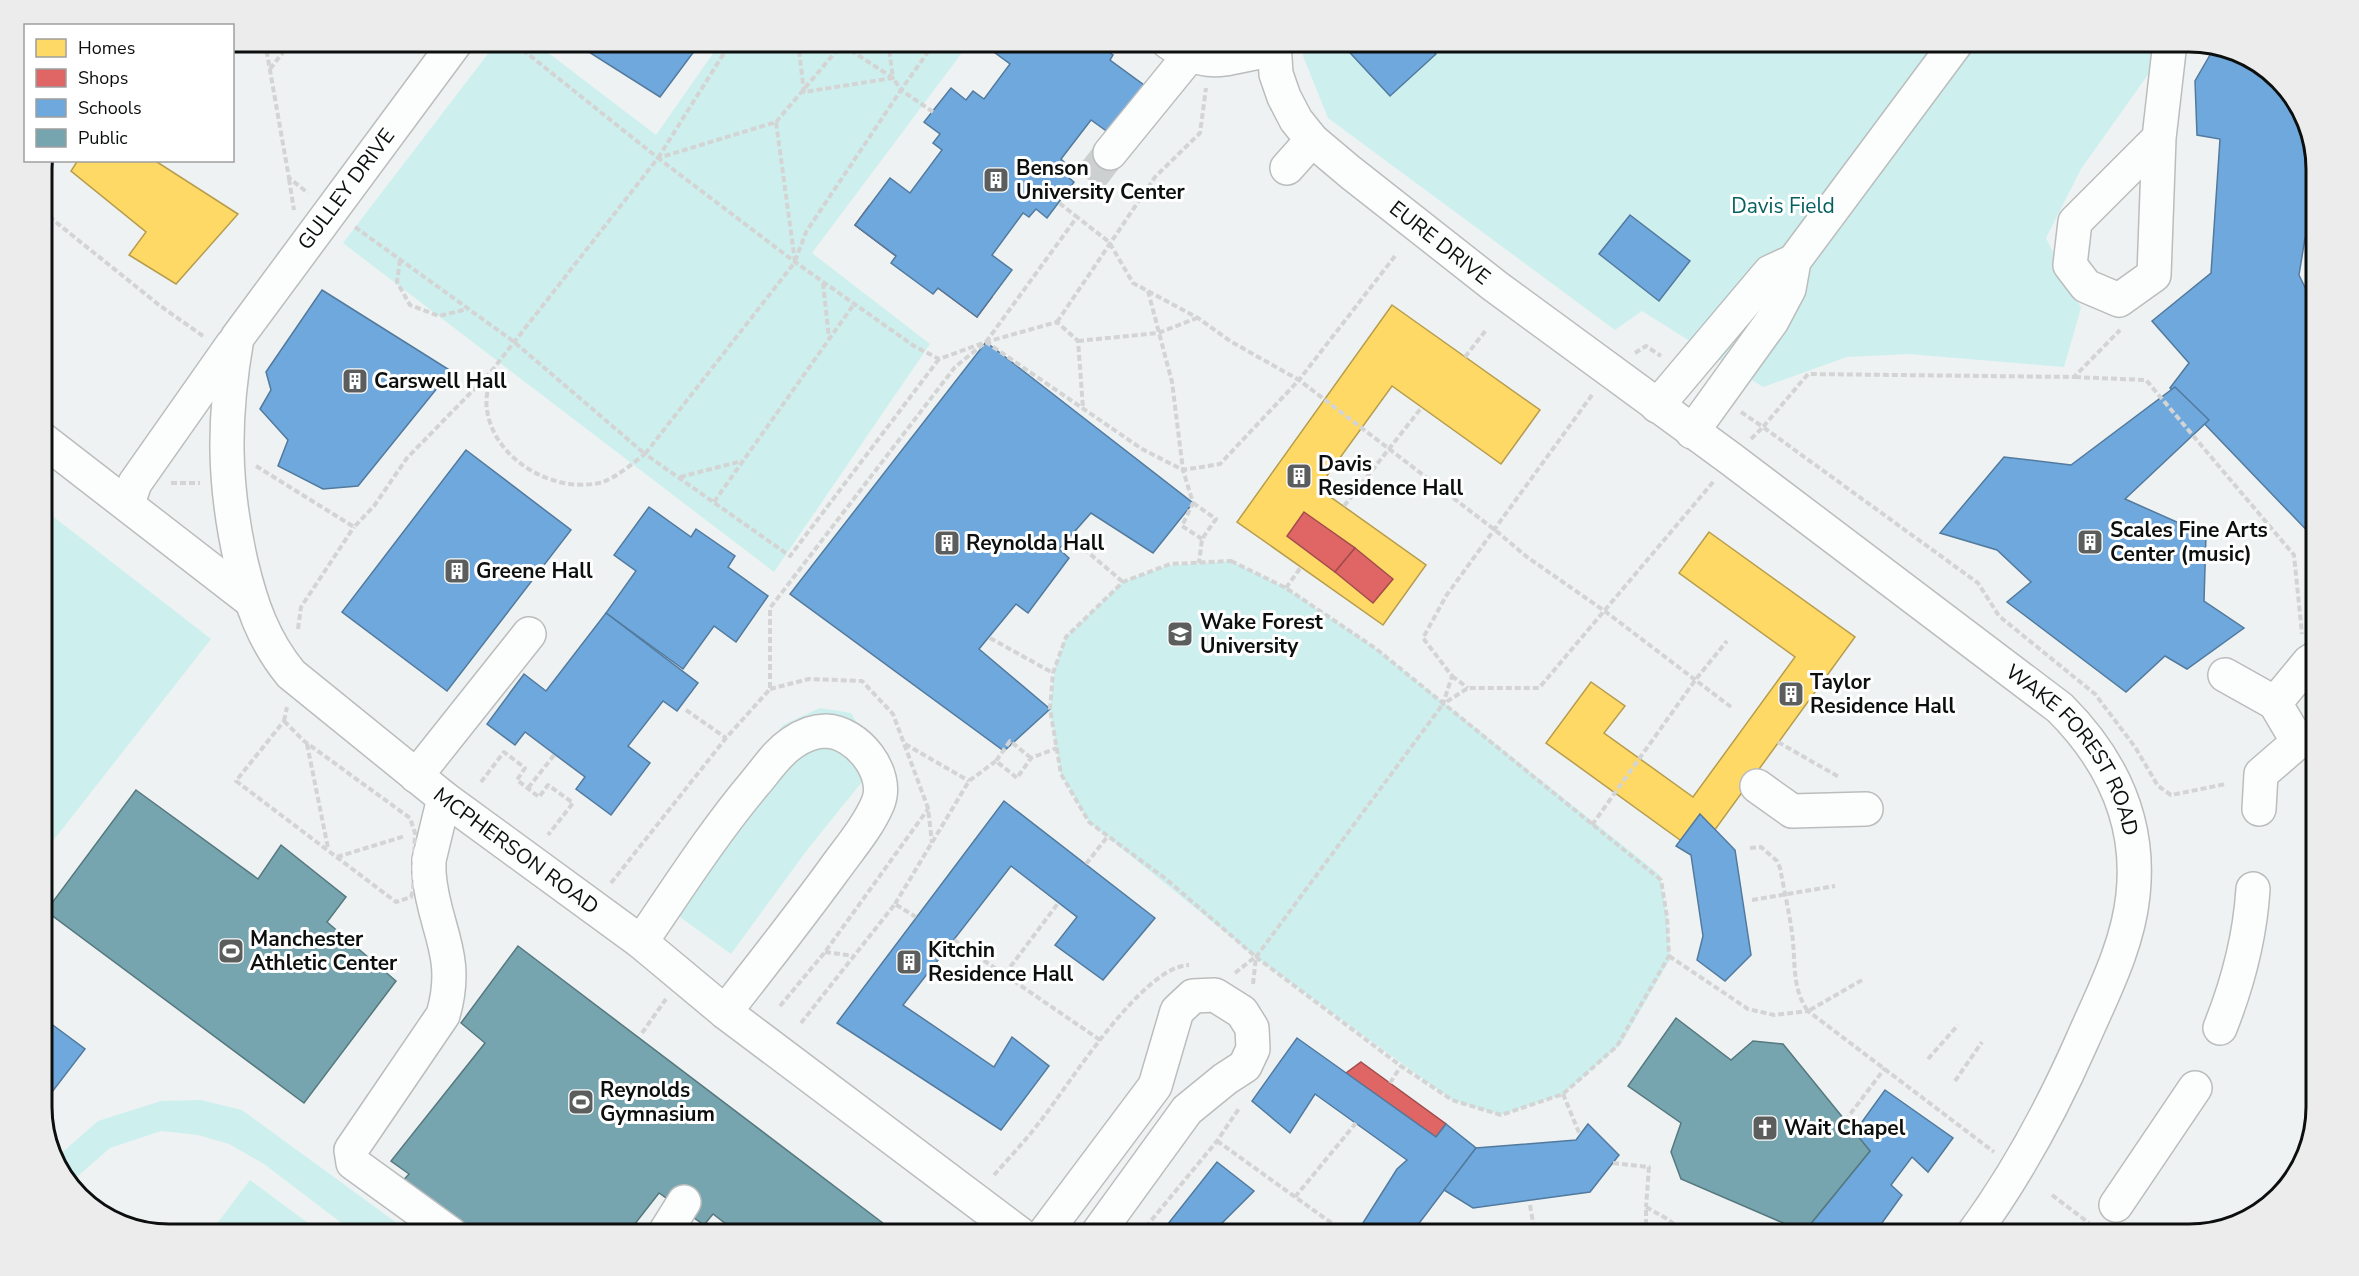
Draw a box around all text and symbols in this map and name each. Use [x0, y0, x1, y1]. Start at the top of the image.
legend [24, 24, 234, 162]
text: Homes [78, 36, 135, 60]
text: Shops [78, 66, 128, 90]
text: Schools [78, 96, 142, 120]
street label: GULLEY DRIVE [291, 123, 401, 255]
text: Public [78, 126, 128, 150]
place label: Benson University Center [1016, 154, 1186, 206]
building icon: Benson University Center [981, 165, 1011, 195]
park label: Davis Field [1731, 192, 1835, 220]
street label: EURE DRIVE [1384, 194, 1496, 291]
building icon: Carswell Hall [340, 366, 370, 396]
place label: Carswell Hall [374, 367, 507, 395]
place label: Davis Residence Hall [1318, 450, 1464, 502]
building icon: Davis Residence Hall [1284, 461, 1314, 491]
place label: Scales Fine Arts Center (music) [2110, 516, 2268, 568]
building icon: Scales Fine Arts Center (music) [2075, 527, 2105, 557]
building icon: Reynolda Hall [932, 528, 962, 558]
place label: Reynolda Hall [966, 529, 1105, 557]
building icon: Greene Hall [442, 556, 472, 586]
place label: Greene Hall [476, 557, 593, 585]
place label: Wake Forest University [1200, 608, 1324, 660]
school or university icon: Wake Forest University [1165, 619, 1195, 649]
street label: WAKE FOREST ROAD [2000, 658, 2145, 838]
place label: Taylor Residence Hall [1810, 668, 1956, 720]
building icon: Taylor Residence Hall [1776, 679, 1806, 709]
street label: MCPHERSON ROAD [428, 781, 604, 921]
place label: Manchester Athletic Center [250, 925, 398, 977]
sports icon: Manchester Athletic Center [216, 936, 246, 966]
place label: Kitchin Residence Hall [928, 936, 1074, 988]
building icon: Kitchin Residence Hall [894, 947, 924, 977]
place label: Reynolds Gymnasium [600, 1076, 715, 1128]
sports icon: Reynolds Gymnasium [566, 1087, 596, 1117]
church icon: Wait Chapel [1750, 1113, 1780, 1143]
place label: Wait Chapel [1784, 1114, 1906, 1142]

